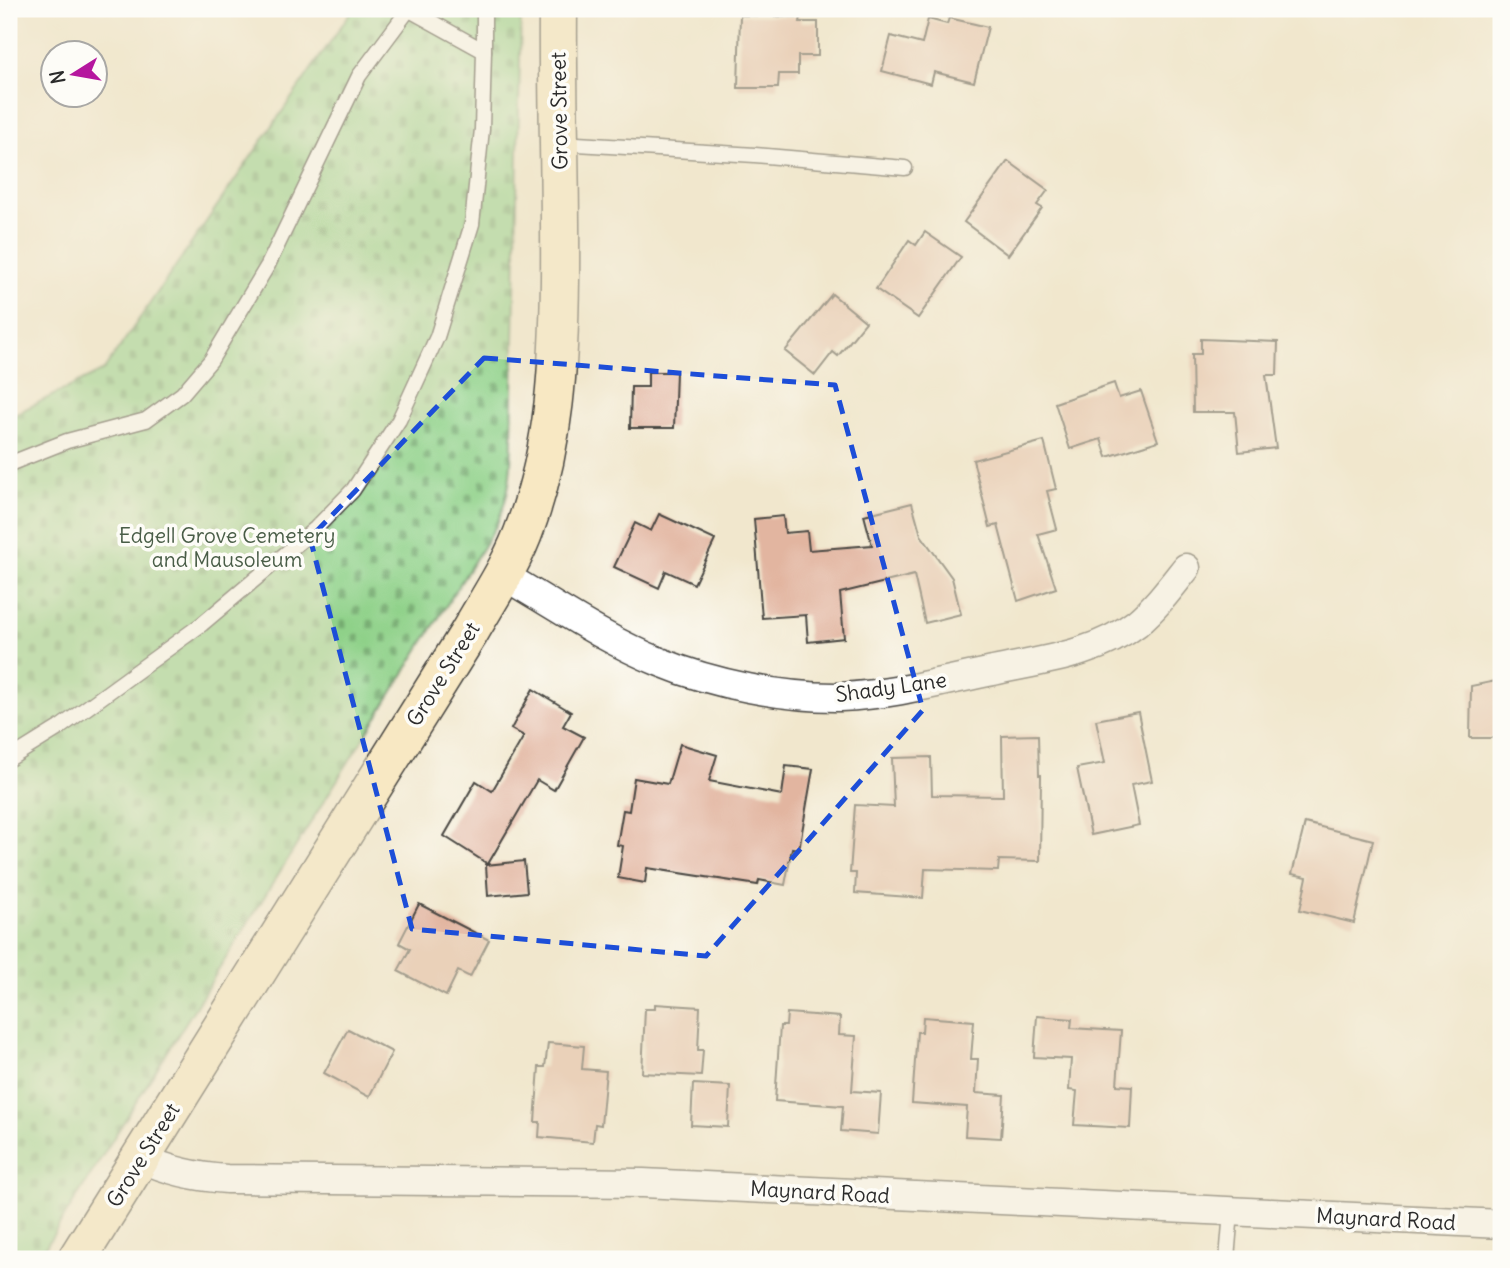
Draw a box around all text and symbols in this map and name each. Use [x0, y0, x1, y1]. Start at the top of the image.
north arrow [38, 38, 108, 108]
street label: Grove Street [544, 52, 574, 170]
text: N [44, 69, 70, 86]
park label: Edgell Grove Cemetery and Mausoleum [119, 522, 335, 573]
street label: Grove Street [400, 617, 486, 731]
street label: Shady Lane [834, 666, 948, 708]
street label: Grove Street [100, 1098, 186, 1212]
street label: Maynard Road [749, 1175, 891, 1209]
street label: Maynard Road [1315, 1202, 1457, 1236]

